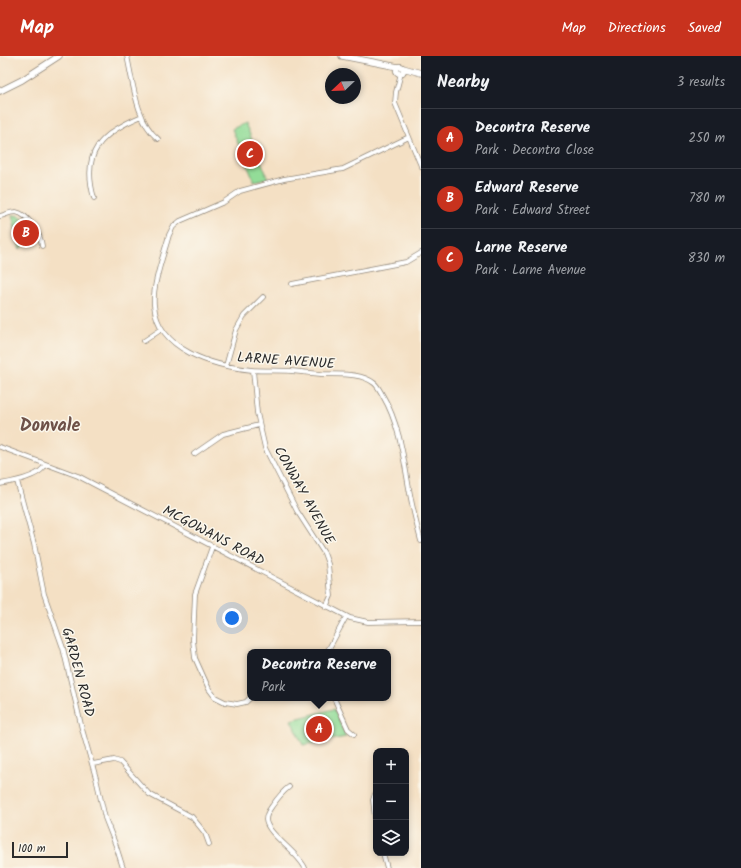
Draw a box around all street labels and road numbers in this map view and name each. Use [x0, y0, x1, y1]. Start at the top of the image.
street label: LARNE AVENUE [236, 347, 336, 375]
street label: CONWAY AVENUE [268, 442, 341, 550]
street label: MCGOWANS ROAD [159, 500, 269, 572]
street label: GARDEN ROAD [56, 625, 101, 719]

